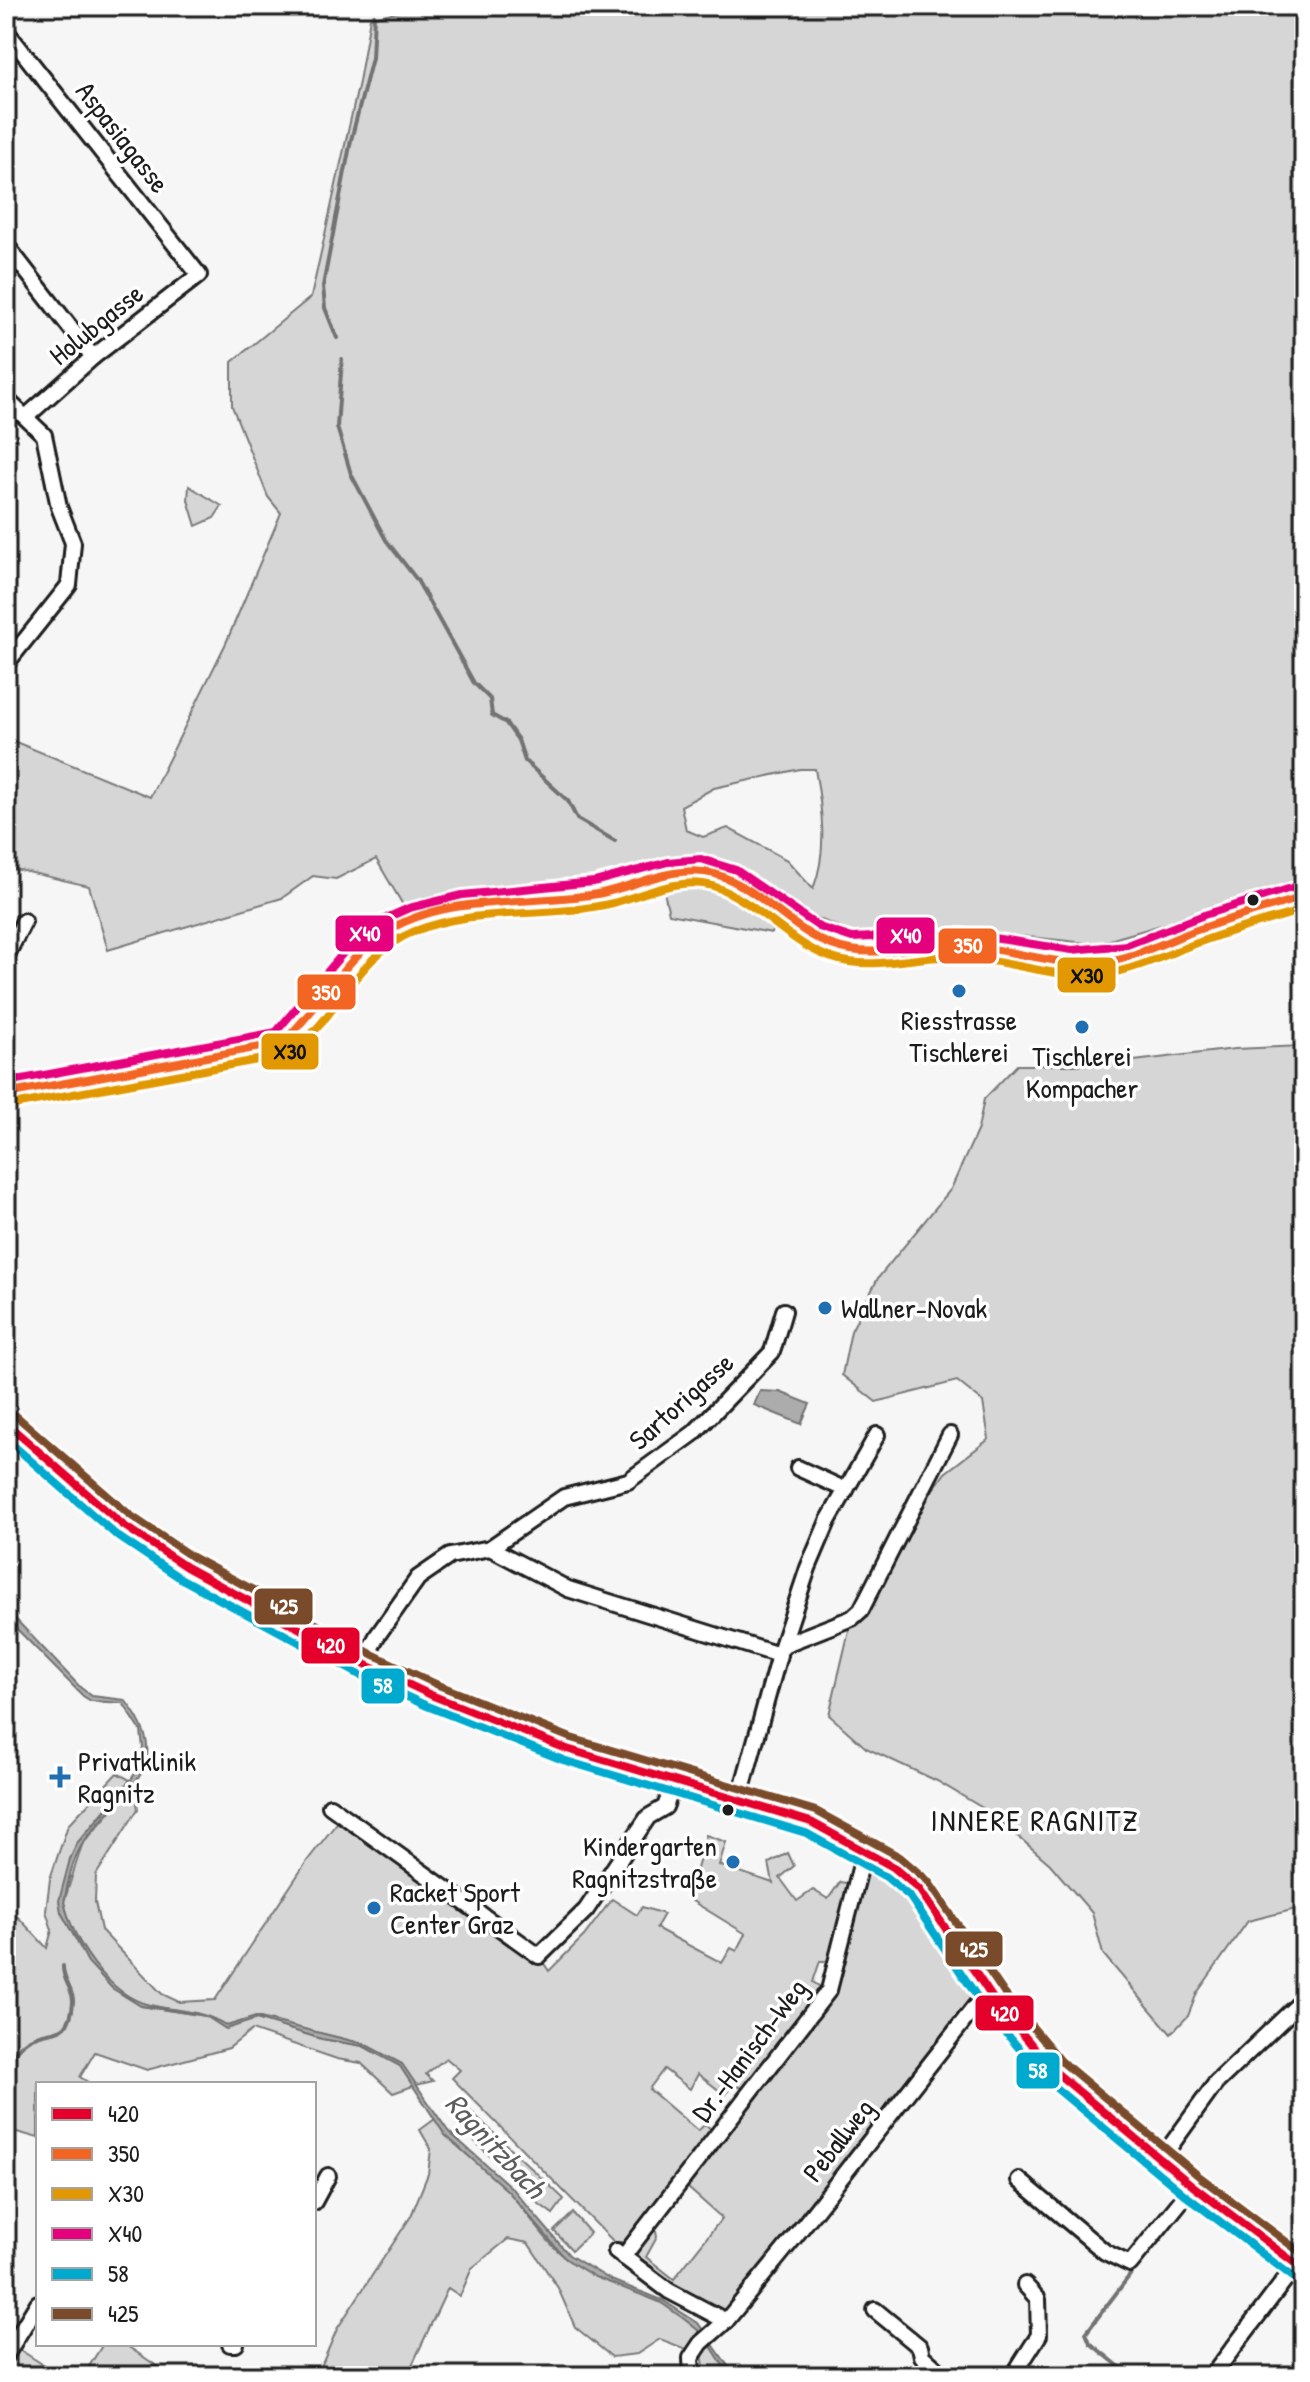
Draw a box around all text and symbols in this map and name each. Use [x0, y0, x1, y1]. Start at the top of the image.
street label: Aspasiagasse [68, 73, 178, 201]
street label: Holubgasse [41, 274, 151, 374]
unlabelled marker [1245, 892, 1261, 908]
line badge: X40 [334, 914, 395, 953]
line badge: X40 [875, 916, 936, 955]
text: X40 [349, 918, 381, 948]
text: X40 [890, 920, 922, 950]
line badge: 350 [937, 927, 998, 965]
text: 350 [953, 930, 983, 960]
line badge: X30 [1056, 956, 1117, 994]
text: X30 [1071, 960, 1104, 990]
line badge: 350 [296, 973, 357, 1011]
text: 350 [311, 977, 341, 1007]
marker: Riesstrasse Tischlerei [950, 982, 968, 1000]
place label: Riesstrasse Tischlerei [901, 1001, 1017, 1071]
marker: Tischlerei Kompacher [1073, 1018, 1091, 1036]
line badge: X30 [260, 1032, 320, 1071]
text: X30 [274, 1036, 307, 1066]
place label: Tischlerei Kompacher [1026, 1037, 1138, 1107]
place label: Wallner-Novak [841, 1289, 988, 1327]
marker: Wallner-Novak [816, 1299, 834, 1317]
street label: Sartorigasse [620, 1344, 742, 1458]
line badge: 425 [253, 1587, 314, 1626]
text: 425 [270, 1591, 299, 1621]
line badge: 420 [300, 1626, 361, 1665]
text: 420 [317, 1630, 345, 1660]
line badge: 58 [360, 1667, 406, 1705]
text: 58 [374, 1670, 393, 1700]
place label: Privatklinik Ragnitz [78, 1742, 197, 1812]
marker: Privatklinik Ragnitz [49, 1766, 71, 1788]
district label: INNERE RAGNITZ [931, 1800, 1139, 1840]
unlabelled marker [720, 1802, 736, 1818]
place label: Kindergarten Ragnitzstraße [572, 1827, 717, 1897]
marker: Kindergarten Ragnitzstraße [724, 1853, 742, 1871]
place label: Racket Sport Center Graz [390, 1873, 520, 1943]
marker: Racket Sport Center Graz [365, 1899, 383, 1917]
line badge: 425 [944, 1930, 1004, 1968]
text: 425 [960, 1934, 989, 1964]
street label: Dr.-Hanisch-Weg [683, 1971, 815, 2129]
line badge: 420 [974, 1994, 1035, 2032]
text: 420 [991, 1998, 1019, 2028]
line badge: 58 [1015, 2051, 1061, 2090]
text: 58 [1029, 2055, 1048, 2085]
legend [36, 2082, 316, 2346]
water label: Ragnitzbach [436, 2084, 557, 2209]
street label: Peballweg [794, 2091, 882, 2189]
text: 420 [108, 2097, 139, 2129]
text: 350 [108, 2137, 140, 2169]
text: X30 [108, 2177, 144, 2209]
text: X40 [108, 2217, 142, 2249]
text: 58 [108, 2257, 129, 2289]
text: 425 [108, 2297, 138, 2329]

